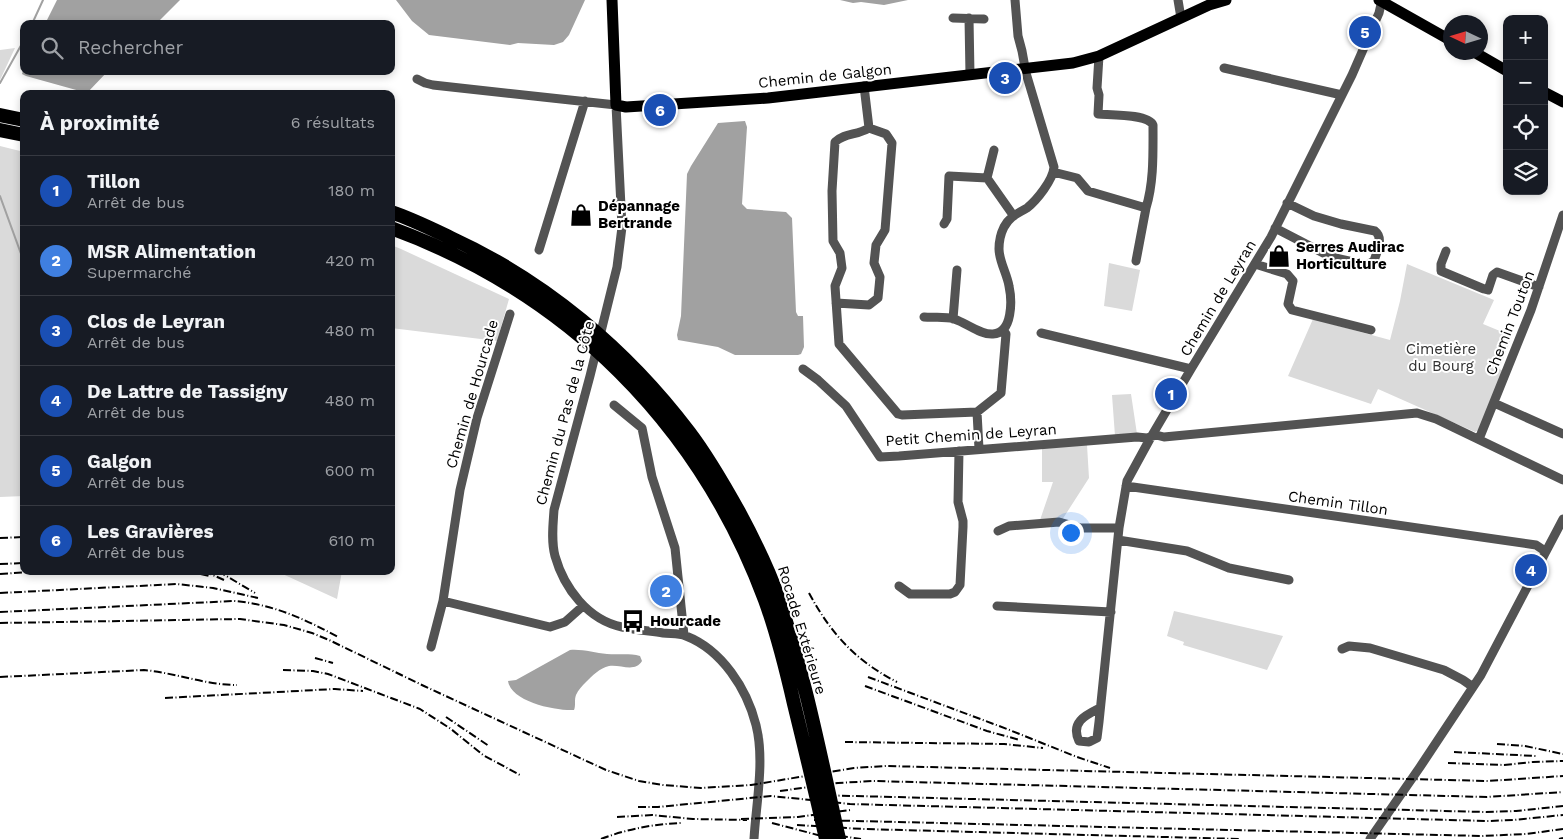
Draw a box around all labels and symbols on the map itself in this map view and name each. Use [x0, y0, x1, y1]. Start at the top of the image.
pin: 5 [1349, 13, 1381, 51]
north arrow [1443, 15, 1488, 60]
pin: 3 [989, 59, 1021, 97]
street label: Chemin de Galgon [757, 60, 893, 92]
pin: 6 [644, 91, 676, 129]
place label: Dépannage Bertrande [598, 197, 680, 232]
shop icon: Dépannage Bertrande [568, 202, 594, 228]
street label: Chemin de Leyran [1176, 237, 1260, 359]
place label: Serres Audirac Horticulture [1296, 238, 1405, 273]
shop icon: Serres Audirac Horticulture [1266, 243, 1292, 269]
street label: Chemin Touton [1482, 268, 1538, 378]
street label: Chemin de Hourcade [442, 317, 502, 471]
street label: Chemin du Pas de la Côte [532, 319, 598, 507]
park label: Cimetière du Bourg [1406, 340, 1476, 375]
pin: 1 [1155, 375, 1187, 413]
street label: Petit Chemin de Leyran [885, 420, 1057, 450]
street label: Chemin Tillon [1287, 487, 1389, 519]
your location [1058, 520, 1084, 546]
pin: 4 [1515, 551, 1547, 589]
street label: Rocade Extérieure [774, 563, 830, 697]
pin: 2 [650, 572, 682, 610]
bus stop icon: Hourcade [620, 608, 646, 634]
place label: Hourcade [650, 612, 721, 630]

